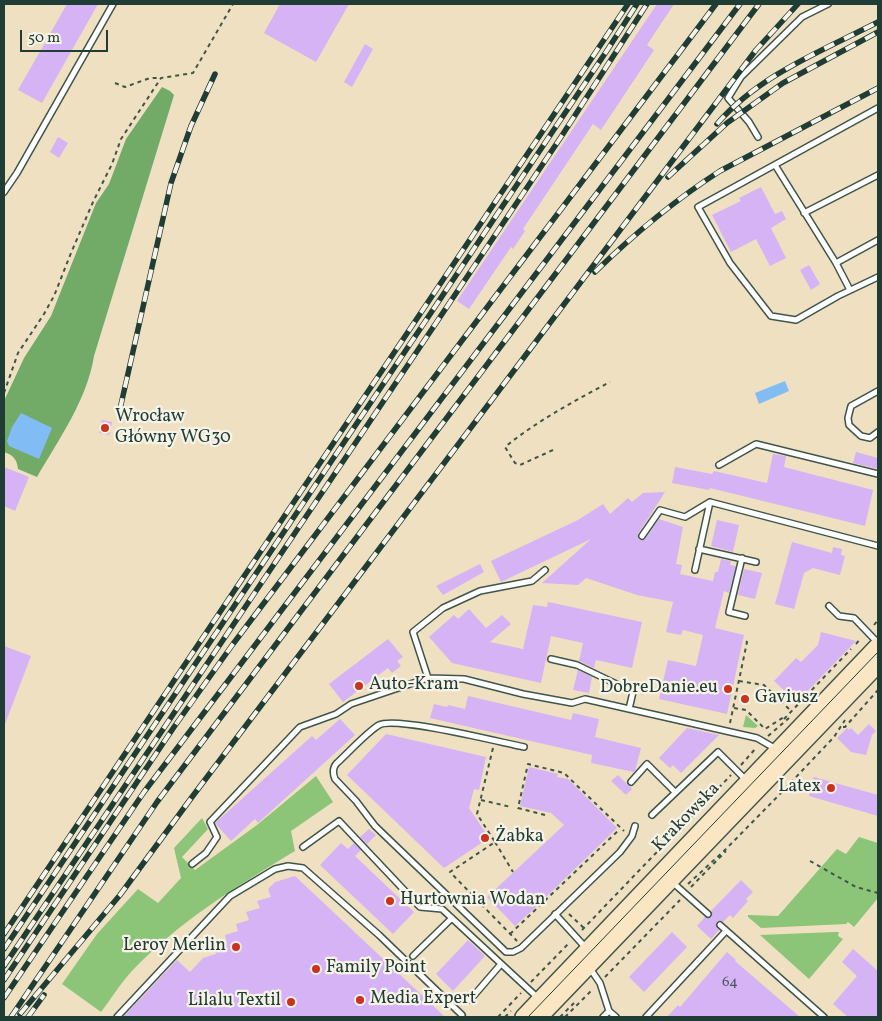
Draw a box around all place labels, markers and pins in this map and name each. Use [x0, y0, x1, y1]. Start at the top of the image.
place label: Wrocław Główny WG30 [115, 407, 231, 449]
marker: Wrocław Główny WG30 [99, 422, 111, 434]
place label: Auto-Kram [369, 675, 459, 697]
place label: DobreDanie.eu [600, 678, 718, 700]
marker: Auto-Kram [353, 680, 365, 692]
marker: DobreDanie.eu [722, 683, 734, 695]
place label: Gaviusz [755, 688, 818, 710]
marker: Gaviusz [739, 693, 751, 705]
place label: Latex [778, 777, 821, 799]
marker: Latex [825, 782, 837, 794]
place label: Żabka [495, 827, 544, 849]
marker: Żabka [479, 832, 491, 844]
place label: Hurtownia Wodan [400, 890, 545, 912]
marker: Hurtownia Wodan [384, 895, 396, 907]
place label: Leroy Merlin [123, 936, 226, 958]
marker: Leroy Merlin [230, 941, 242, 953]
place label: Family Point [326, 958, 426, 980]
marker: Family Point [310, 963, 322, 975]
place label: Media Expert [370, 989, 476, 1011]
place label: Lilalu Textil [188, 991, 281, 1013]
marker: Media Expert [354, 994, 366, 1006]
marker: Lilalu Textil [285, 996, 297, 1008]

